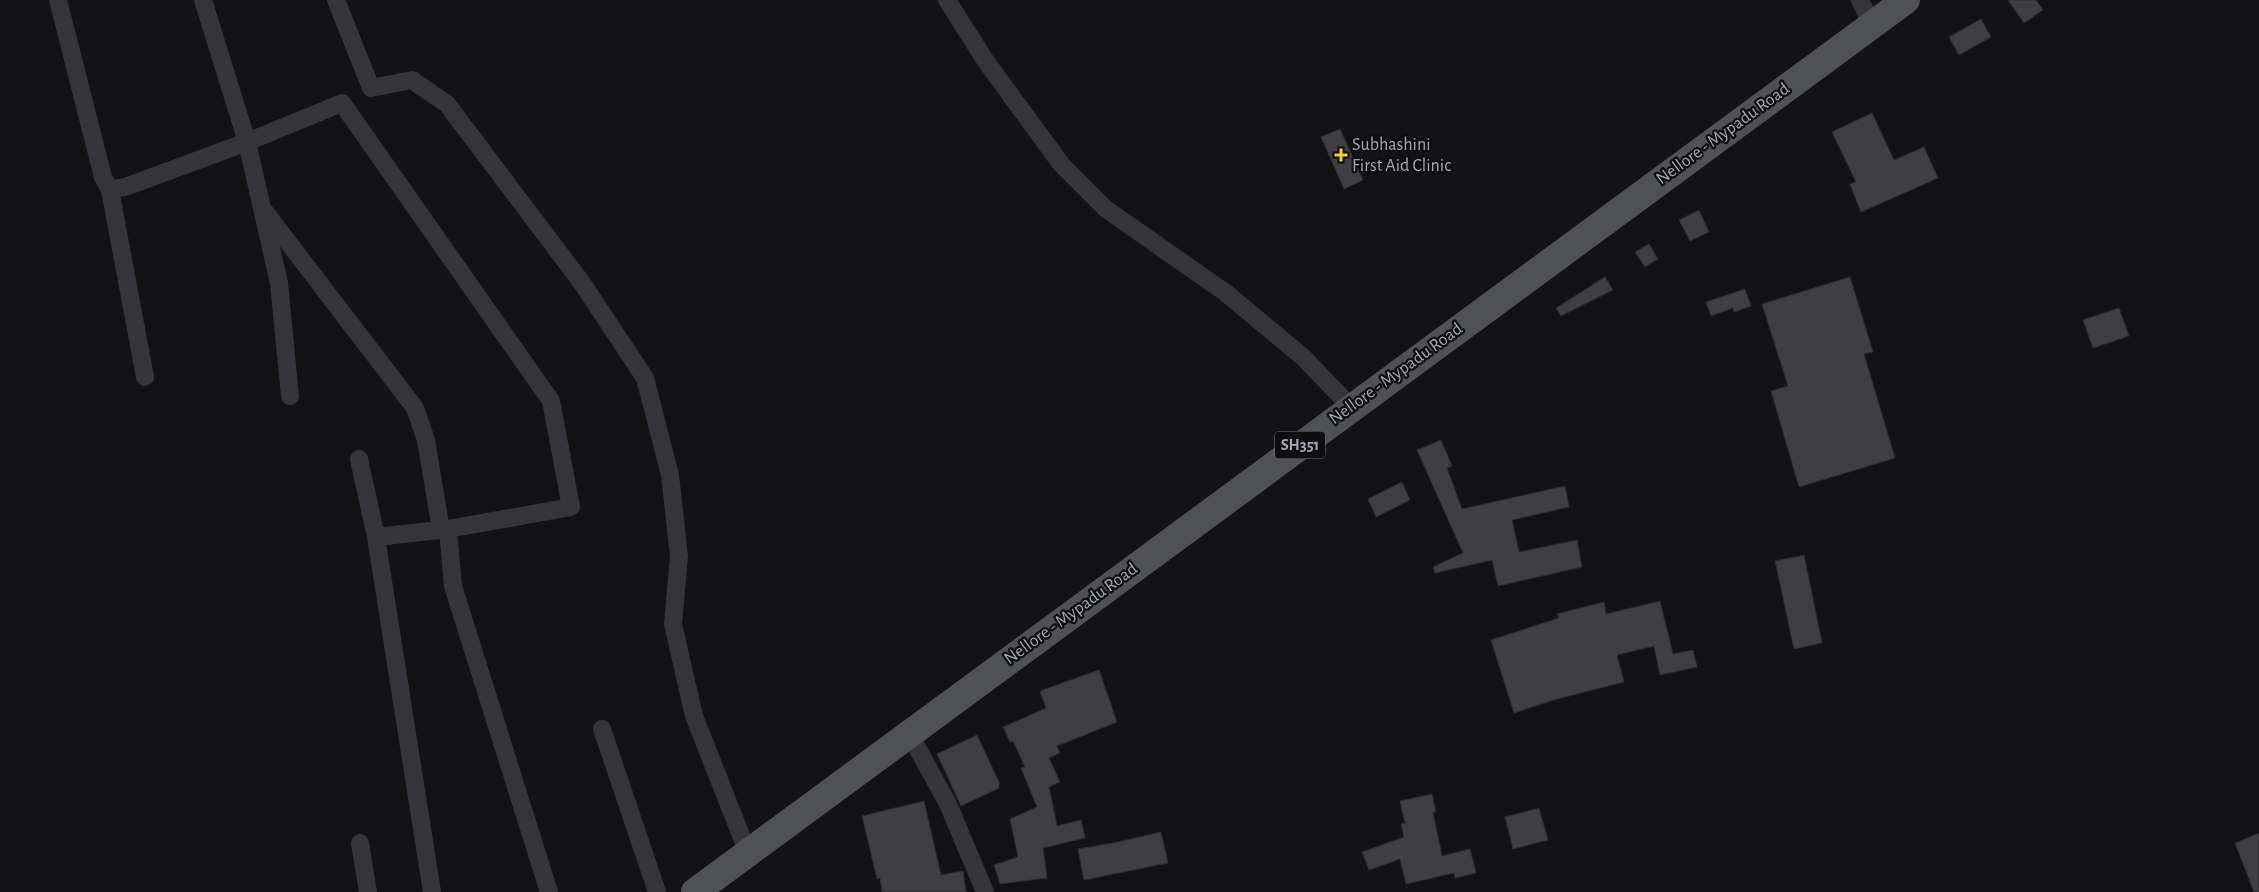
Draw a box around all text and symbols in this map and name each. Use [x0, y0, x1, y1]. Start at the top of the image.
street label: Nellore - Mypadu Road [1653, 80, 1793, 188]
place label: Subhashini First Aid Clinic [1352, 136, 1451, 175]
marker: Subhashini First Aid Clinic [1334, 148, 1348, 162]
street label: Nellore - Mypadu Road [1326, 320, 1466, 428]
road number: SH351 [1275, 432, 1325, 458]
street label: Nellore - Mypadu Road [1001, 560, 1141, 668]

